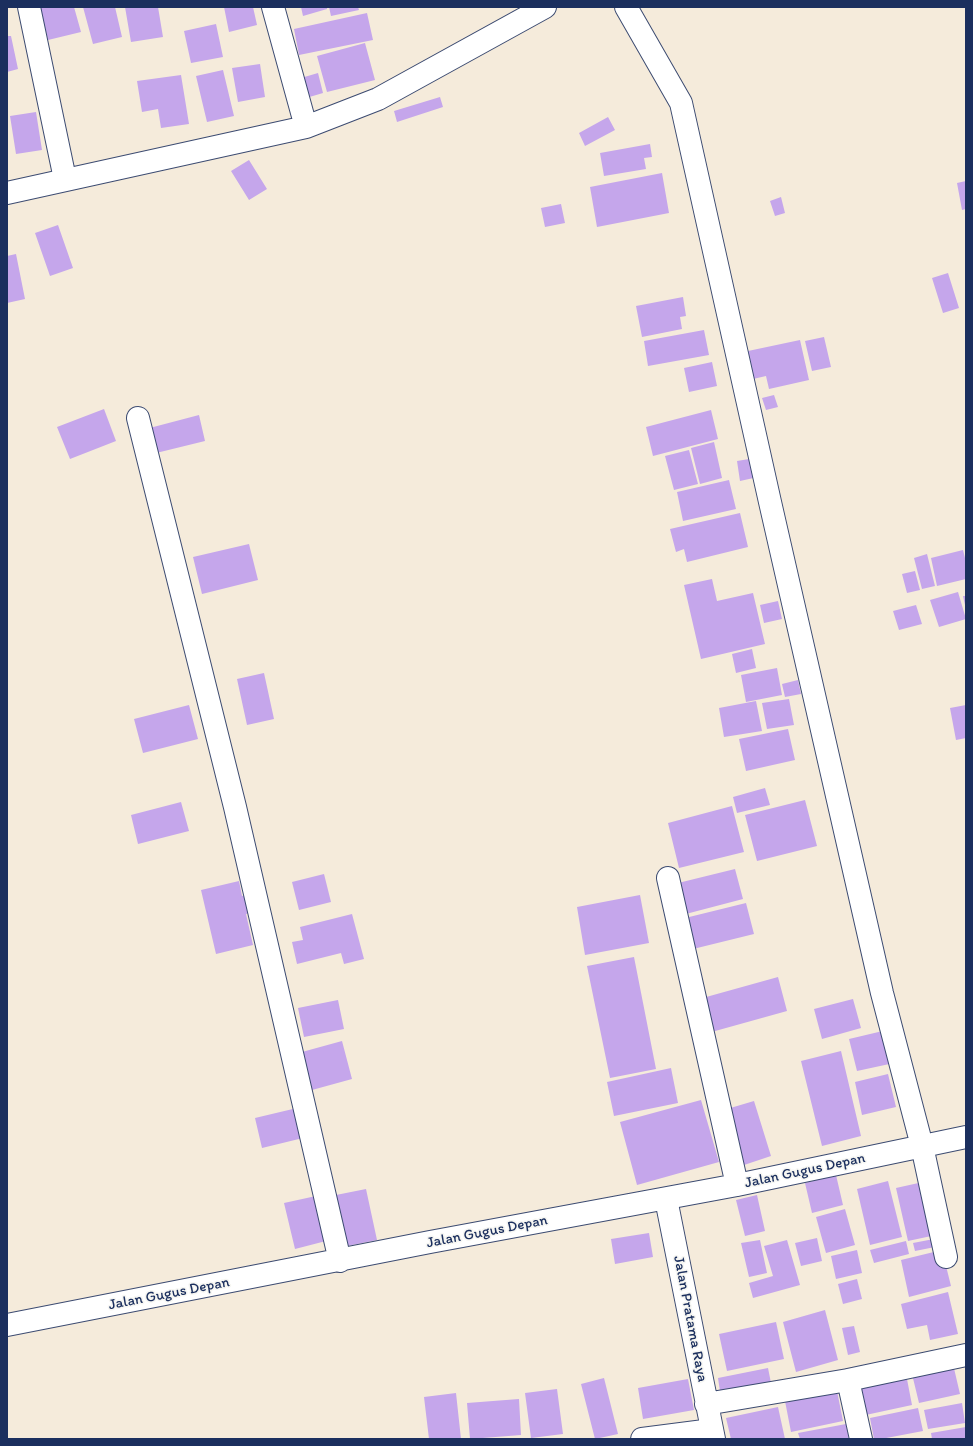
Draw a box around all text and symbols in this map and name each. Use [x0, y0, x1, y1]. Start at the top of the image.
street label: Jalan Gugus Depan [743, 1149, 867, 1193]
street label: Jalan Gugus Depan [425, 1211, 549, 1253]
street label: Jalan Pratama Raya [669, 1254, 711, 1384]
street label: Jalan Gugus Depan [107, 1273, 231, 1315]

